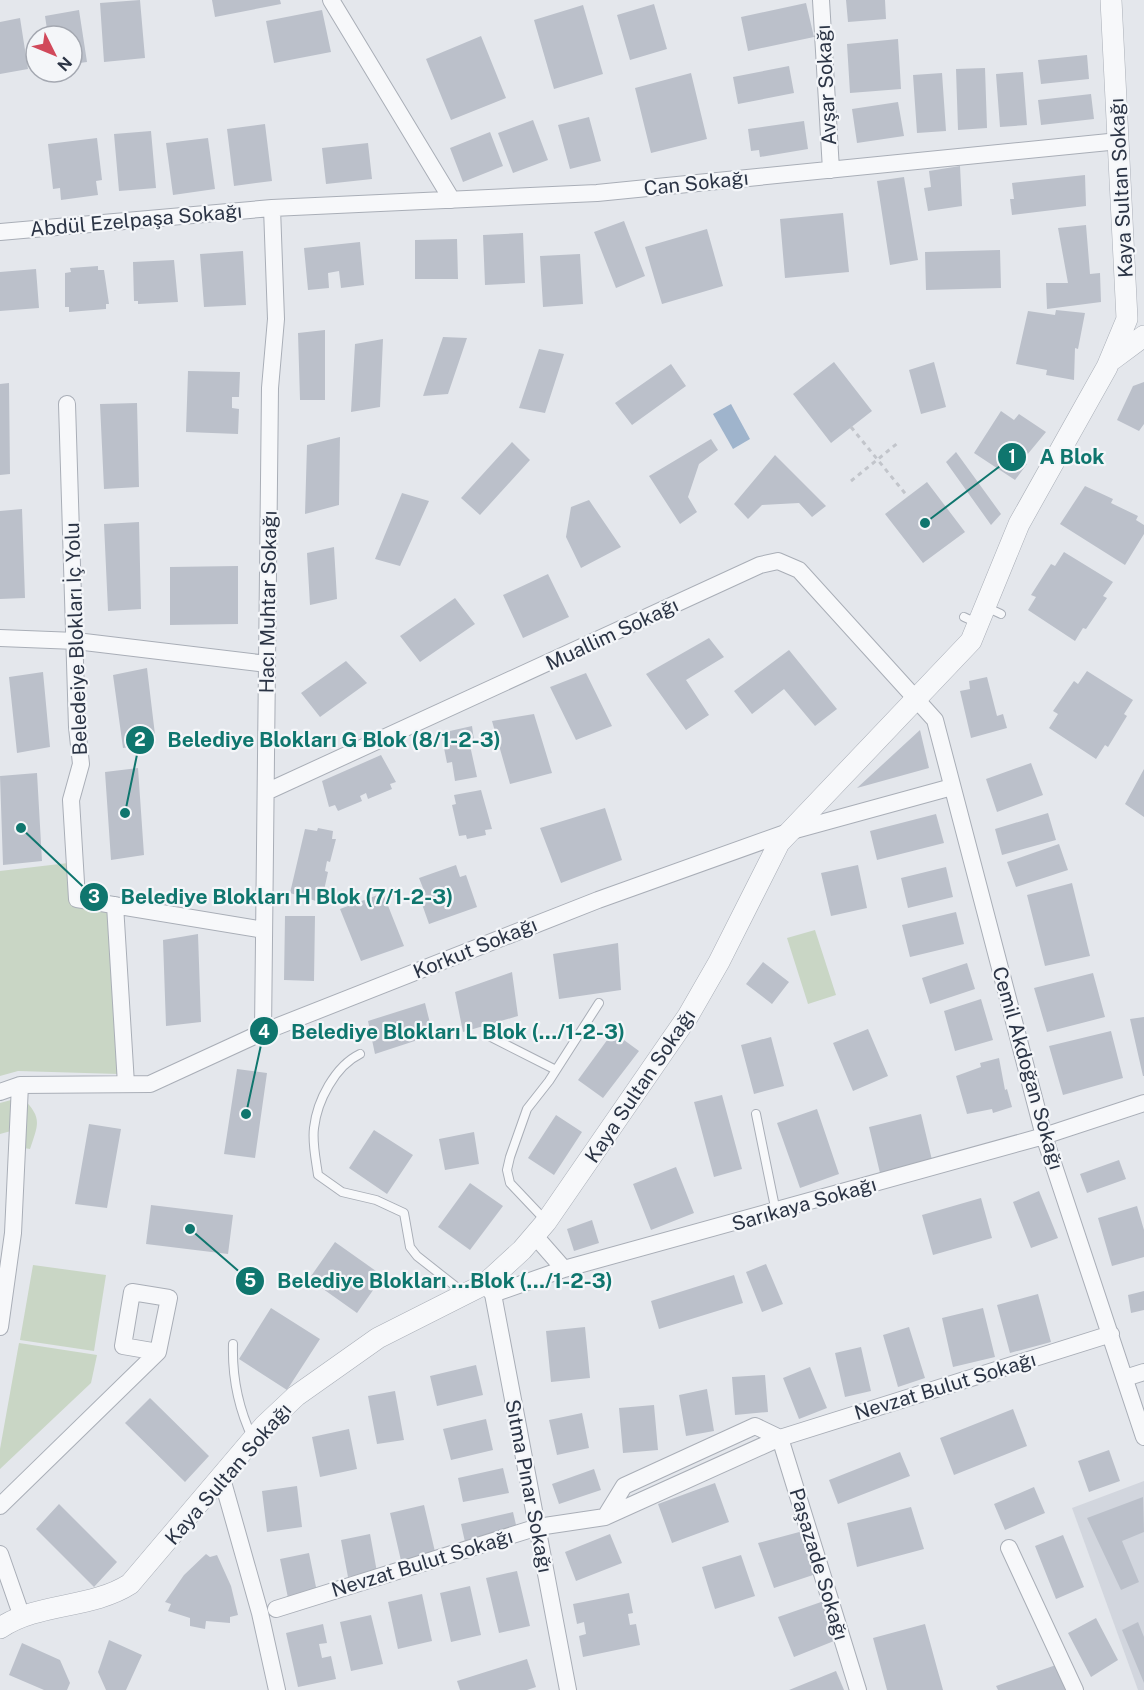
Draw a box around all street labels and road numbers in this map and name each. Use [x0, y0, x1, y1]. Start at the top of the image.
street label: Avşar Sokağı [811, 24, 841, 146]
street label: Kaya Sultan Sokağı [1104, 97, 1138, 279]
street label: Can Sokağı [642, 166, 750, 200]
street label: Abdül Ezelpaşa Sokağı [29, 199, 243, 241]
street label: Hacı Muhtar Sokağı [254, 510, 282, 694]
street label: Beledeiye Blokları İç Yolu [60, 522, 92, 756]
street label: Muallim Sokağı [542, 593, 682, 675]
street label: Korkut Sokağı [410, 912, 540, 984]
street label: Cemil Akdoğan Sokağı [988, 964, 1068, 1172]
street label: Kaya Sultan Sokağı [580, 1005, 700, 1167]
street label: Sarıkaya Sokağı [729, 1172, 879, 1236]
street label: Nevzat Bulut Sokağı [851, 1347, 1039, 1425]
street label: Sıtma Pınar Sokağı [500, 1397, 558, 1575]
street label: Kaya Sultan Sokağı [160, 1398, 296, 1550]
street label: Paşazade Sokağı [785, 1485, 853, 1643]
street label: Nevzat Bulut Sokağı [328, 1524, 516, 1602]

